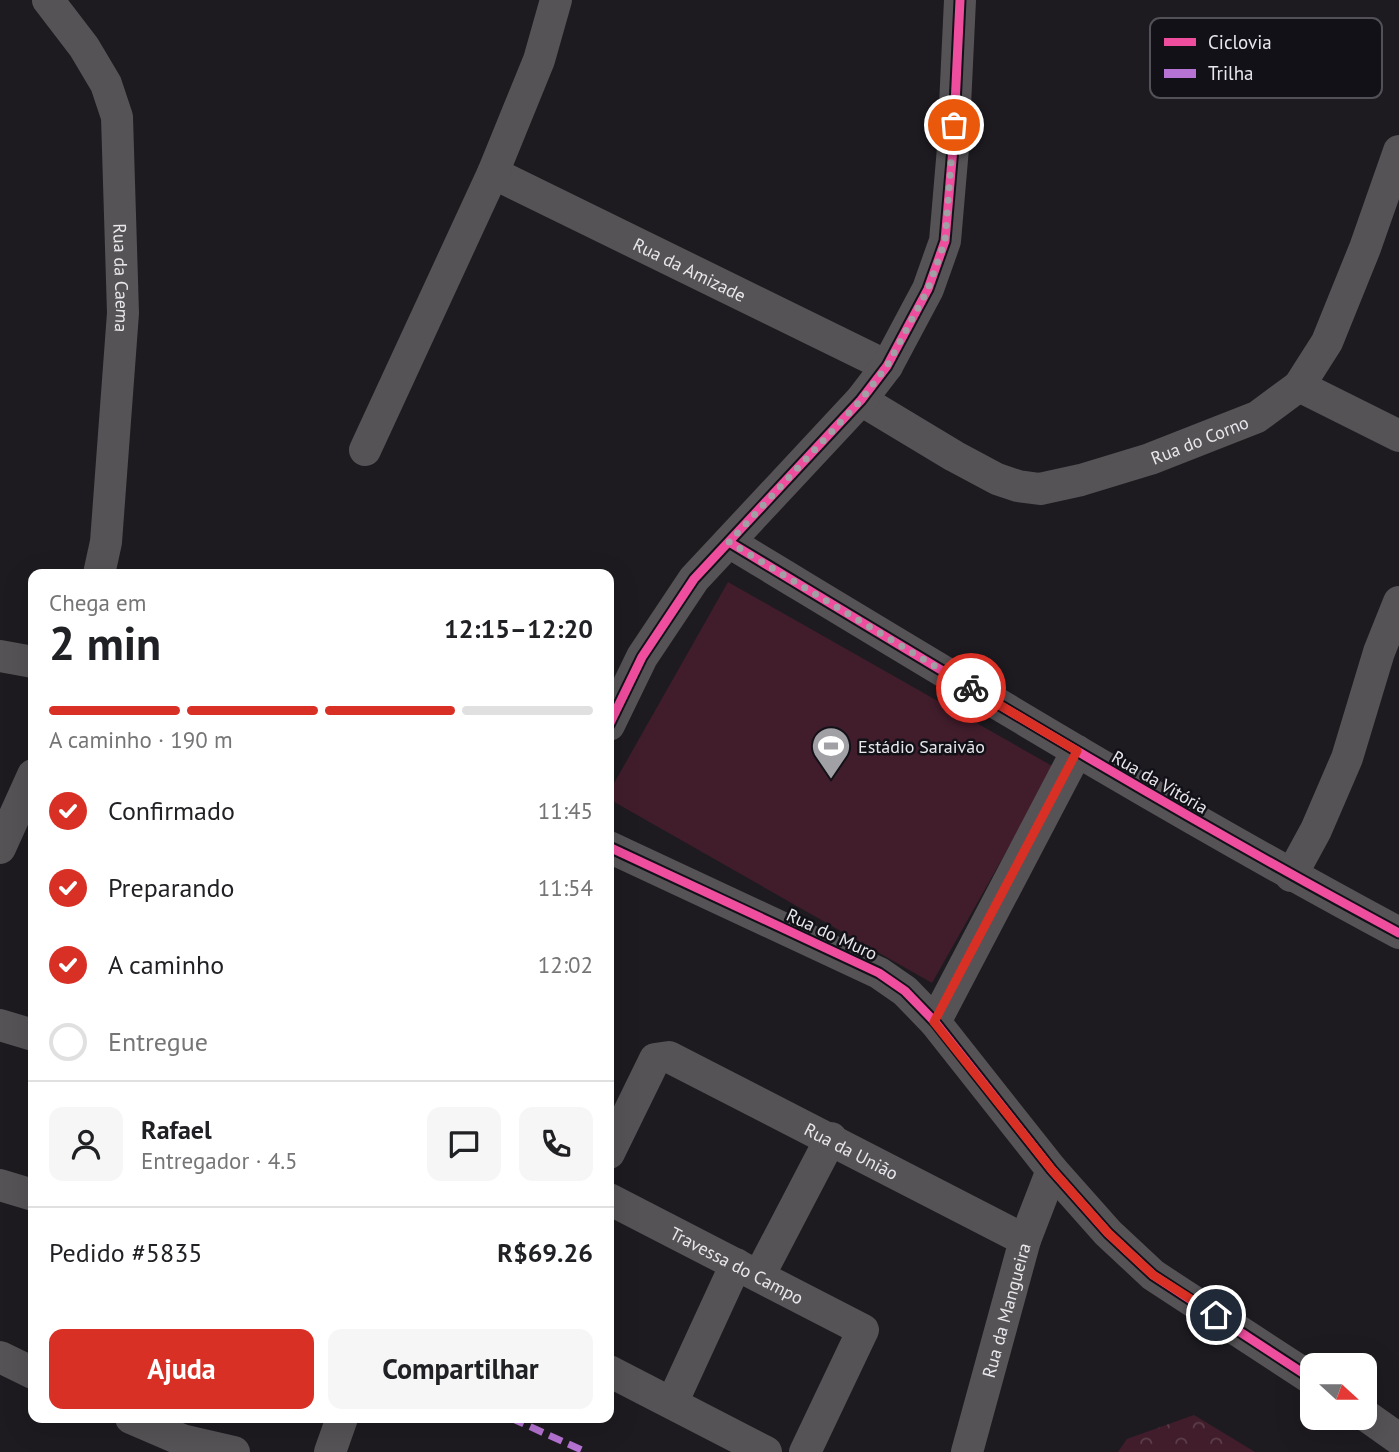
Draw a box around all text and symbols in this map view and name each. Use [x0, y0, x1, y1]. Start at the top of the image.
legend [1150, 18, 1382, 98]
text: Ciclovia [1208, 30, 1272, 54]
text: Trilha [1208, 61, 1253, 85]
pin [924, 95, 984, 155]
icon: bag [935, 106, 973, 144]
street label: Rua da Caema [109, 223, 135, 333]
street label: Rua da Amizade [630, 232, 750, 307]
street label: Rua do Corno [1147, 410, 1252, 469]
text: Chega em [49, 588, 146, 617]
text: 12:15–12:20 [444, 612, 593, 645]
text: 2 min [49, 613, 161, 673]
courier [936, 653, 1006, 723]
icon: bike [952, 669, 990, 707]
text: A caminho · 190 m [49, 725, 233, 754]
sports icon: Estádio Saraivão [810, 725, 852, 780]
place label: Estádio Saraivão [858, 735, 985, 758]
street label: Rua da Vitória [1108, 745, 1212, 819]
icon: check [49, 792, 87, 830]
text: Confirmado [108, 794, 235, 827]
text: 11:45 [538, 796, 593, 825]
icon: check [49, 869, 87, 907]
text: Preparando [108, 871, 235, 904]
text: 11:54 [538, 873, 593, 902]
street label: Rua do Muro [783, 903, 881, 965]
icon: check [49, 946, 87, 984]
text: A caminho [108, 948, 224, 981]
text: 12:02 [538, 950, 593, 979]
text: Entregue [108, 1025, 208, 1058]
button: person [49, 1107, 123, 1181]
button: chat [427, 1107, 501, 1181]
button: phone [519, 1107, 593, 1181]
text: Rafael [141, 1113, 212, 1146]
street label: Rua da União [801, 1117, 902, 1184]
text: Entregador · 4.5 [141, 1146, 298, 1175]
street label: Travessa do Campo [666, 1221, 808, 1309]
text: Pedido #5835 [49, 1236, 202, 1269]
text: R$69.26 [497, 1236, 593, 1269]
street label: Rua da Mangueira [976, 1240, 1035, 1380]
pin [1186, 1285, 1246, 1345]
icon: home [1197, 1296, 1235, 1334]
button: Ajuda [49, 1329, 314, 1409]
button: Compartilhar [328, 1329, 593, 1409]
north arrow [1300, 1353, 1377, 1430]
map controls [1300, 1353, 1377, 1430]

